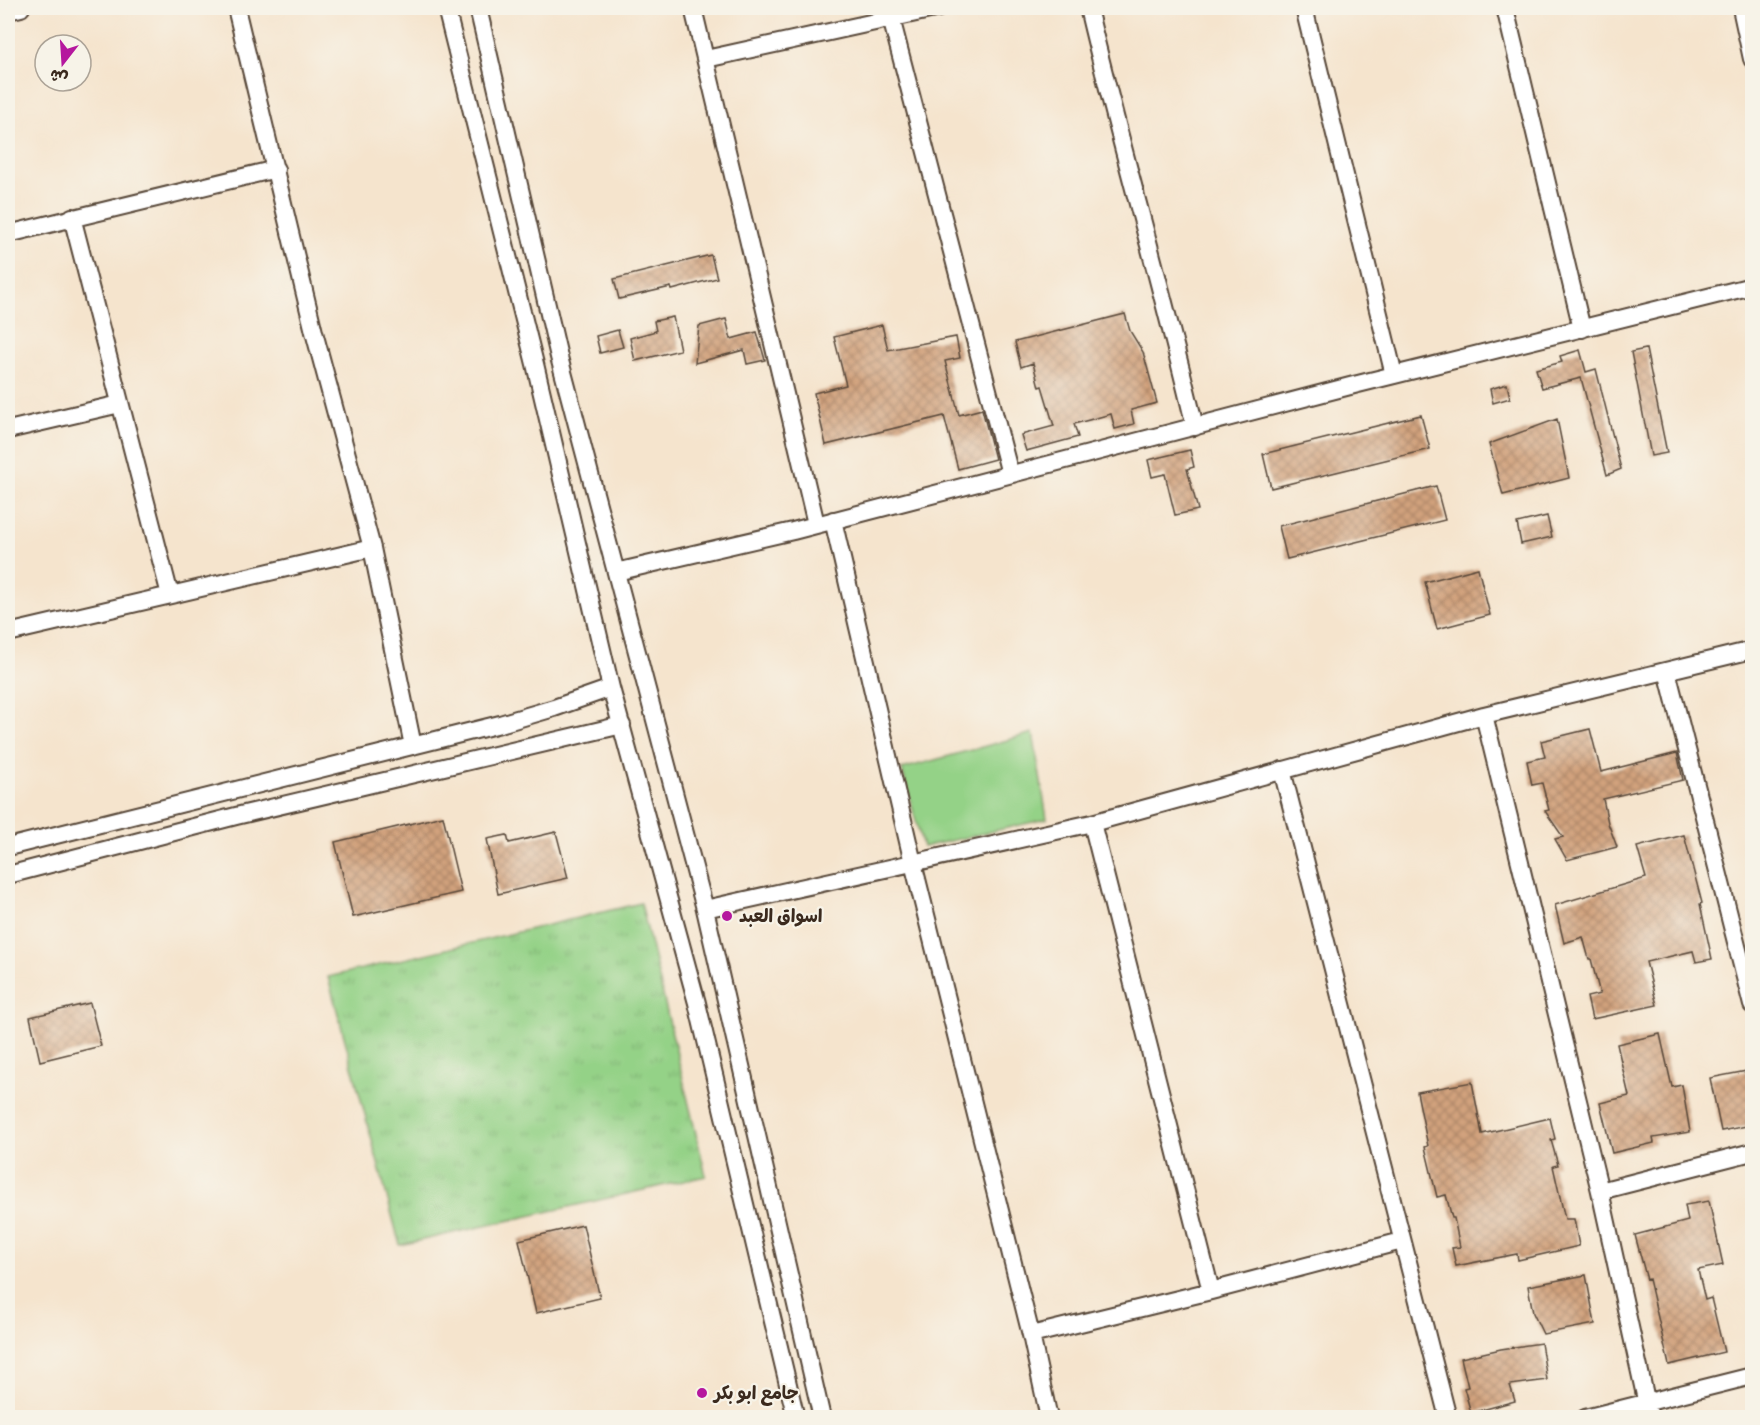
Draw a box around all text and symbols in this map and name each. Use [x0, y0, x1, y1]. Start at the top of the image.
north arrow [33, 33, 93, 93]
text: ش [48, 65, 70, 89]
place label: اسواق العبد [739, 905, 823, 927]
marker: اسواق العبد [720, 909, 734, 923]
place label: جامع ابو بكر [712, 1382, 799, 1406]
marker: جامع ابو بكر [695, 1386, 709, 1400]

